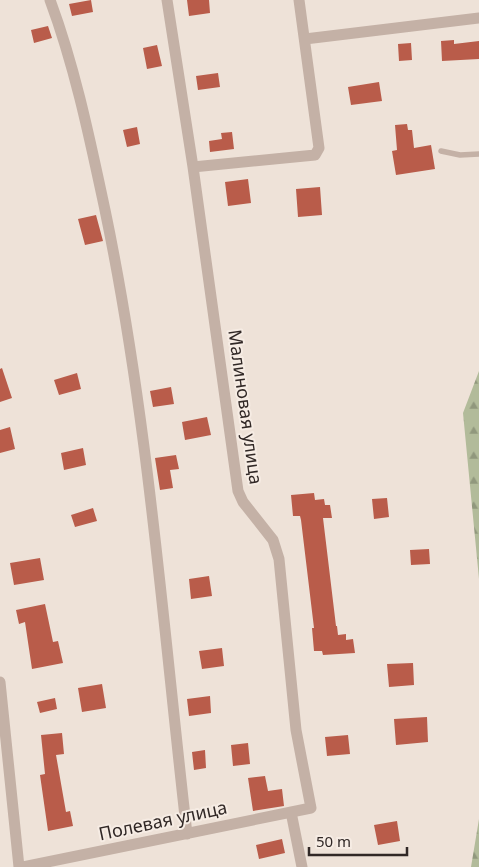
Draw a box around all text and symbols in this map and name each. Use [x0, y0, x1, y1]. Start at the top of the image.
street label: Малиновая улица [223, 328, 269, 486]
street label: Полевая улица [96, 795, 229, 845]
scale bar [309, 824, 406, 856]
text: 50 m [316, 831, 351, 851]

